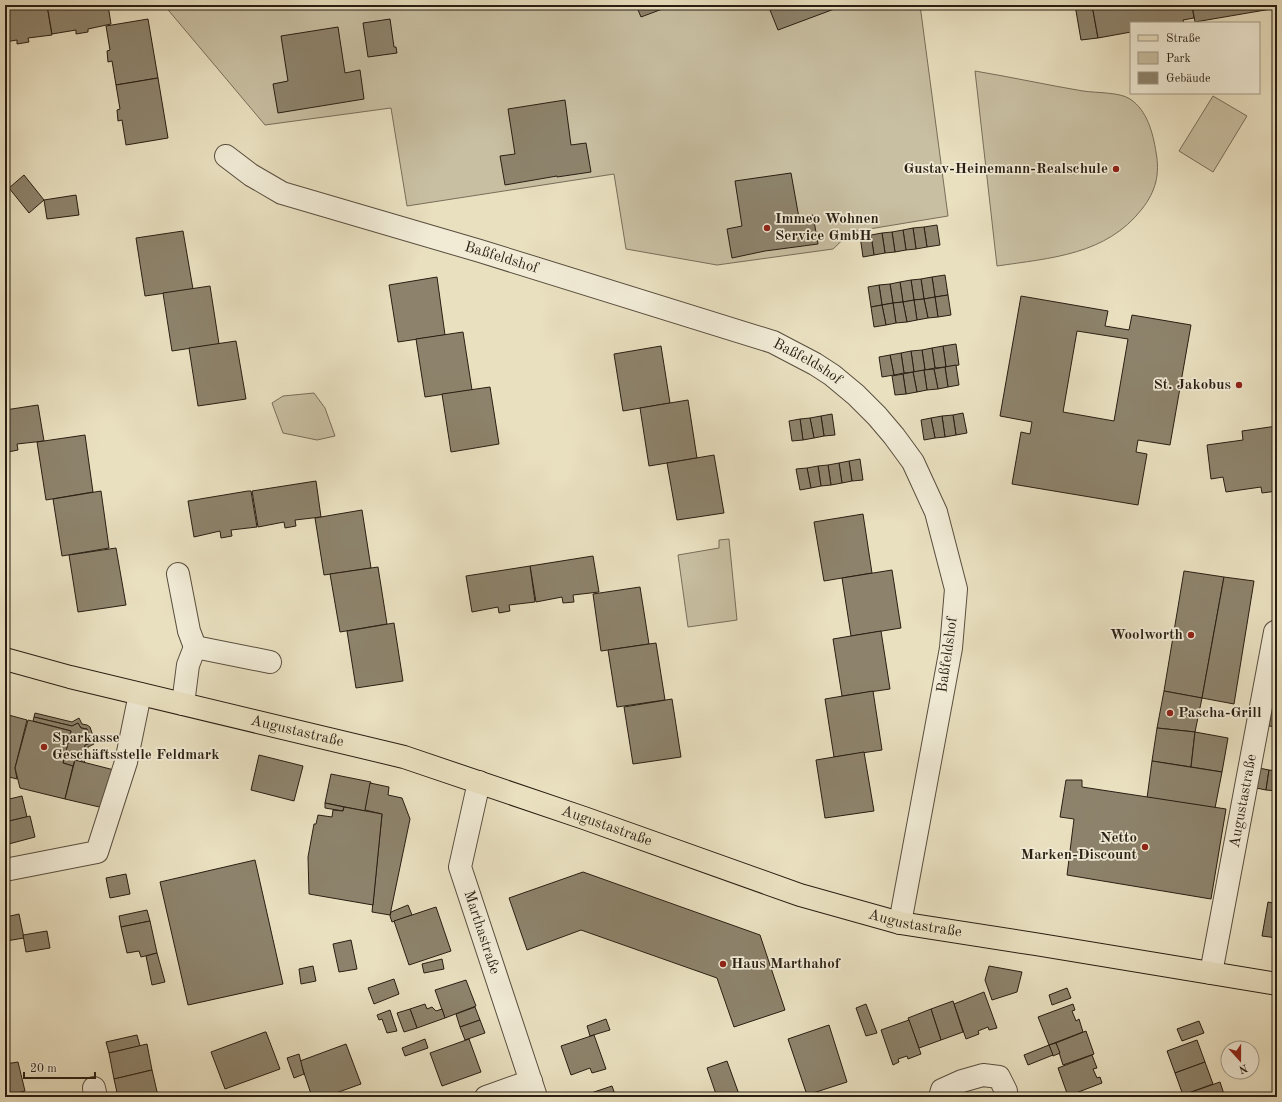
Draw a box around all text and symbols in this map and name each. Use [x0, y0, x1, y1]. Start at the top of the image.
legend [1130, 22, 1260, 94]
text: Straße [1166, 33, 1201, 45]
text: Park [1166, 53, 1191, 65]
text: Gebäude [1166, 73, 1211, 85]
place label: Gustav-Heinemann-Realschule [903, 162, 1108, 177]
marker: Gustav-Heinemann-Realschule [1111, 164, 1121, 174]
place label: Immeo Wohnen Service GmbH [775, 212, 879, 244]
marker: Immeo Wohnen Service GmbH [762, 223, 772, 233]
street label: Baßfeldshof [463, 239, 541, 276]
street label: Baßfeldshof [771, 336, 845, 388]
place label: St. Jakobus [1154, 378, 1231, 393]
marker: St. Jakobus [1234, 380, 1244, 390]
street label: Baßfeldshof [935, 615, 961, 694]
place label: Woolworth [1110, 628, 1183, 643]
marker: Woolworth [1186, 630, 1196, 640]
place label: Pascha-Grill [1178, 706, 1262, 721]
marker: Pascha-Grill [1165, 708, 1175, 718]
street label: Augustastraße [249, 713, 345, 750]
place label: Sparkasse Geschäftsstelle Feldmark [52, 731, 220, 763]
marker: Sparkasse Geschäftsstelle Feldmark [39, 742, 49, 752]
street label: Augustastraße [1227, 753, 1259, 849]
street label: Augustastraße [559, 803, 654, 849]
place label: Netto Marken-Discount [1021, 831, 1138, 863]
marker: Netto Marken-Discount [1140, 842, 1150, 852]
street label: Marthastraße [461, 889, 502, 976]
street label: Augustastraße [867, 907, 963, 940]
place label: Haus Marthahof [731, 957, 842, 972]
marker: Haus Marthahof [718, 959, 728, 969]
north arrow [1220, 1040, 1260, 1080]
scale bar [24, 1054, 95, 1080]
text: N [1237, 1061, 1249, 1075]
text: 20 m [30, 1063, 57, 1075]

